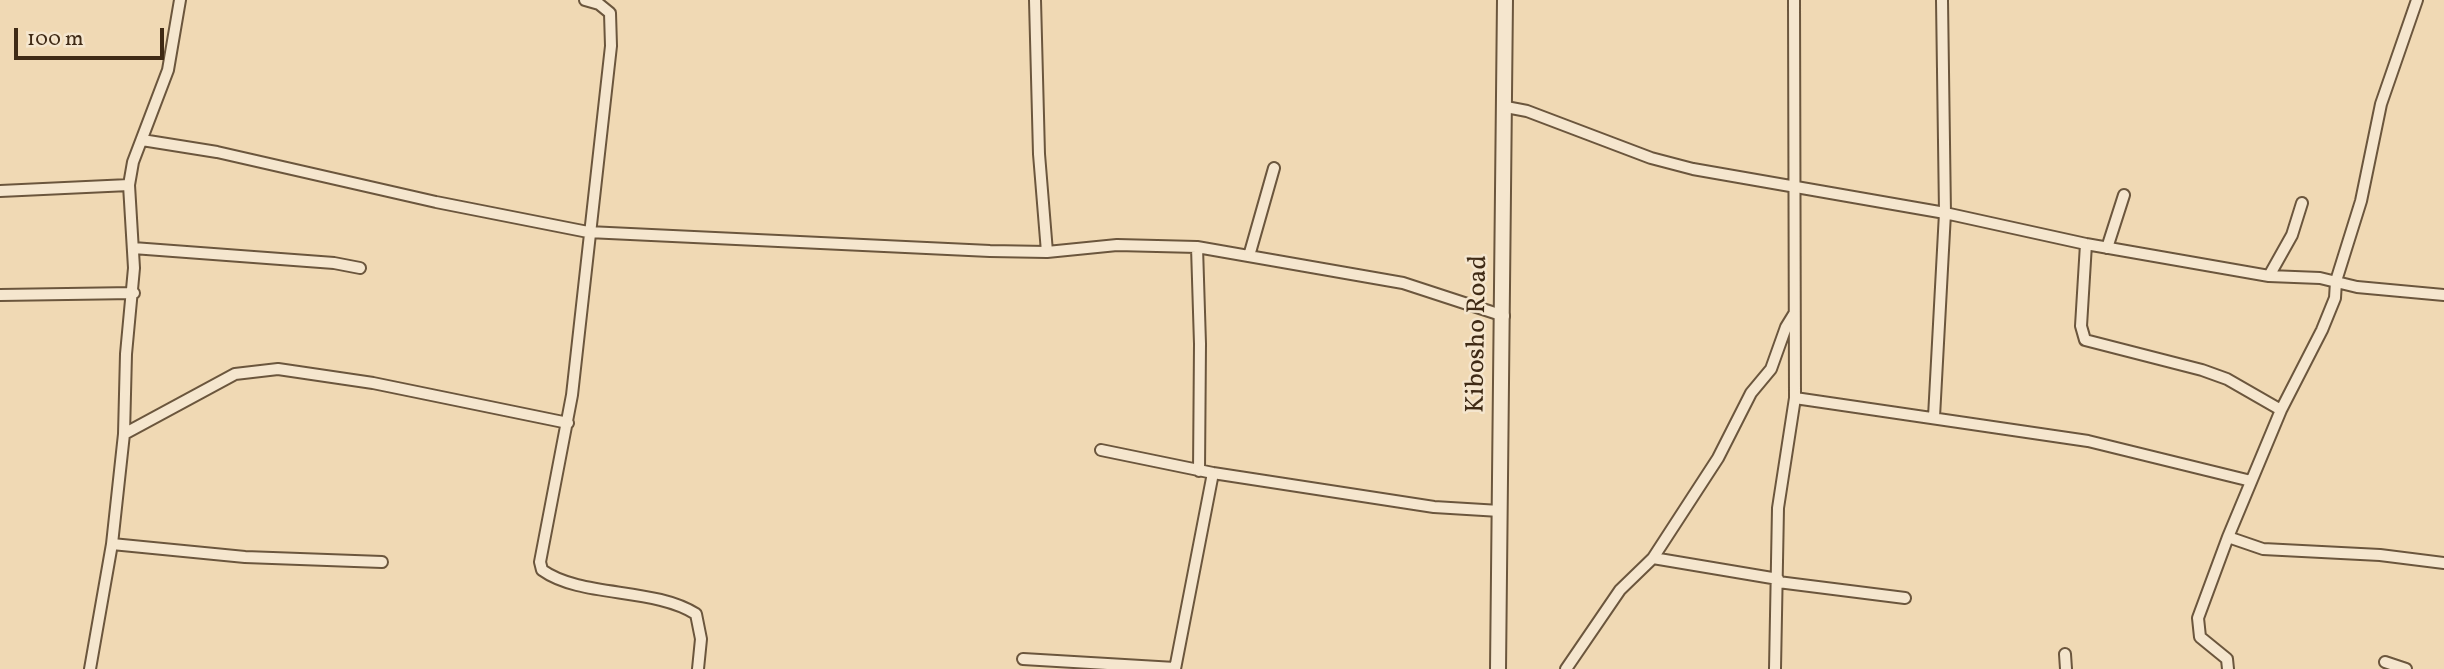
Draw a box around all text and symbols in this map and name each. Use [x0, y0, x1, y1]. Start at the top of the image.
scale bar [18, 14, 168, 58]
text: 100 m [27, 25, 84, 54]
street label: Kibosho Road [1462, 255, 1496, 413]

